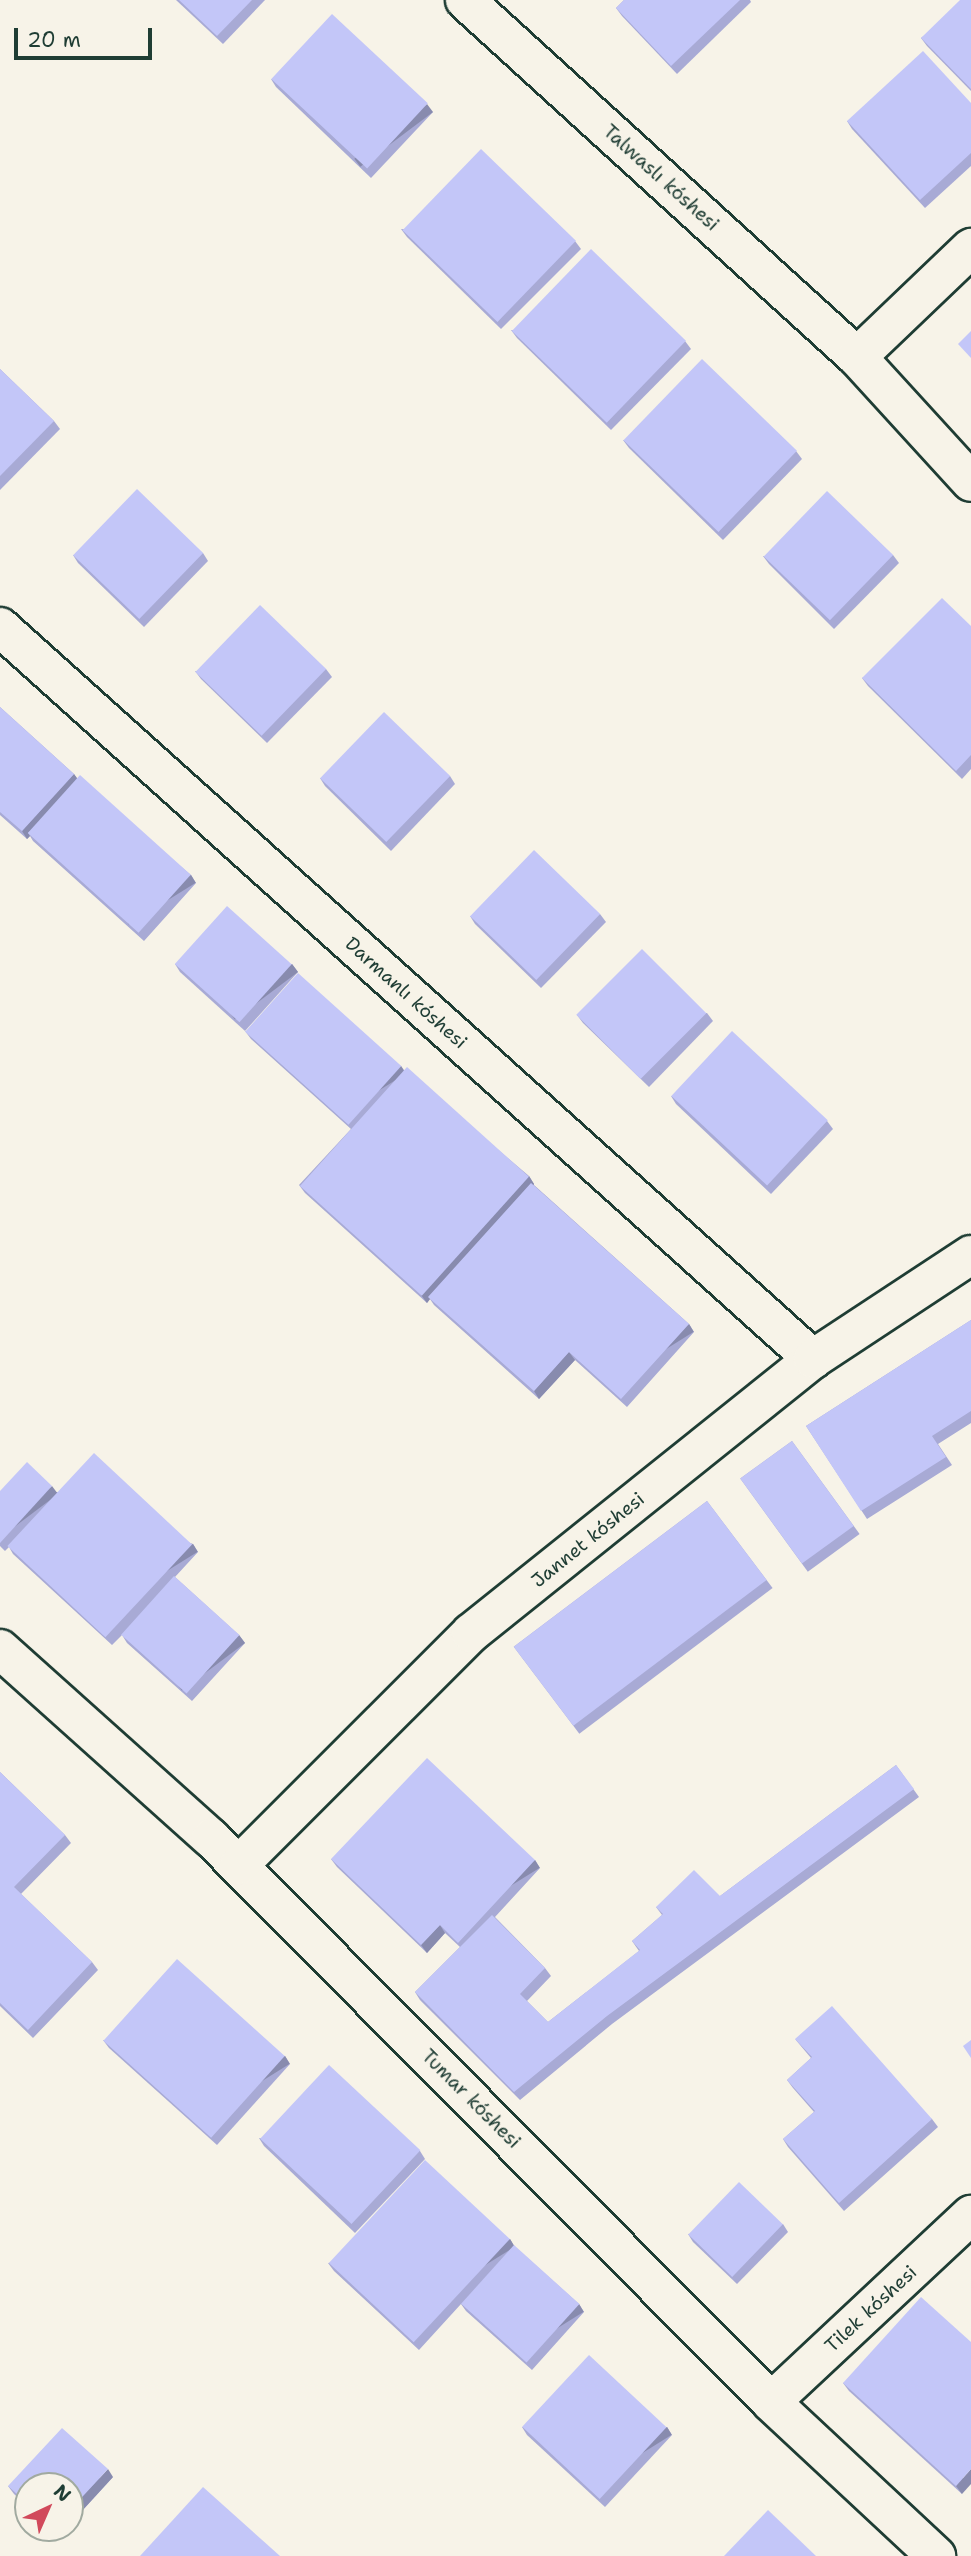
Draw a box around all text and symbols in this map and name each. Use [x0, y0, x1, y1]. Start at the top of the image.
scale bar [18, 14, 156, 58]
text: 20 m [27, 26, 81, 54]
street label: Talwaslı kóshesi [598, 120, 724, 236]
street label: Darmanlı kóshesi [340, 932, 472, 1054]
street label: Jannet kóshesi [527, 1488, 649, 1592]
street label: Tumar kóshesi [417, 2045, 525, 2153]
street label: Tilek kóshesi [820, 2261, 922, 2357]
north arrow [14, 2472, 84, 2542]
text: N [48, 2479, 77, 2507]

